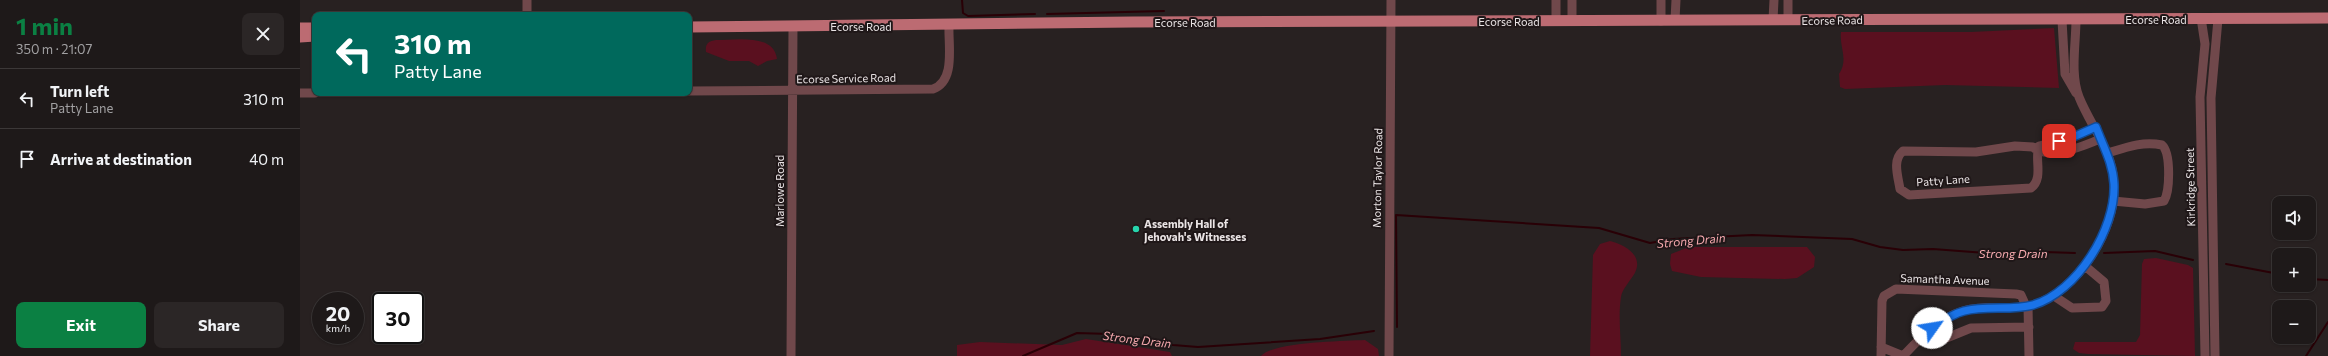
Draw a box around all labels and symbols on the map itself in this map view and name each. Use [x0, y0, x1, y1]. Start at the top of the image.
street label: Ecorse Road [1801, 13, 1863, 27]
street label: Ecorse Road [2125, 13, 2187, 26]
street label: Ecorse Road [1478, 15, 1540, 28]
street label: Ecorse Road [1154, 16, 1216, 29]
street label: Ecorse Road [830, 20, 892, 33]
street label: Ecorse Service Road [796, 71, 896, 85]
pin [2042, 124, 2076, 158]
street label: Morton Taylor Road [1370, 128, 1384, 228]
street label: Kirkridge Street [2183, 147, 2197, 227]
street label: Marlowe Road [773, 155, 786, 227]
street label: Patty Lane [1916, 172, 1970, 188]
place label: Assembly Hall of Jehovah's Witnesses [1144, 217, 1246, 244]
marker: Assembly Hall of Jehovah's Witnesses [1131, 224, 1141, 234]
water label: Strong Drain [1656, 230, 1726, 250]
water label: Strong Drain [1978, 246, 2048, 260]
street label: Samantha Avenue [1900, 271, 1990, 287]
speed limit sign: 30 [372, 292, 424, 344]
position arrow [1911, 307, 1953, 349]
water label: Strong Drain [1102, 328, 1172, 350]

